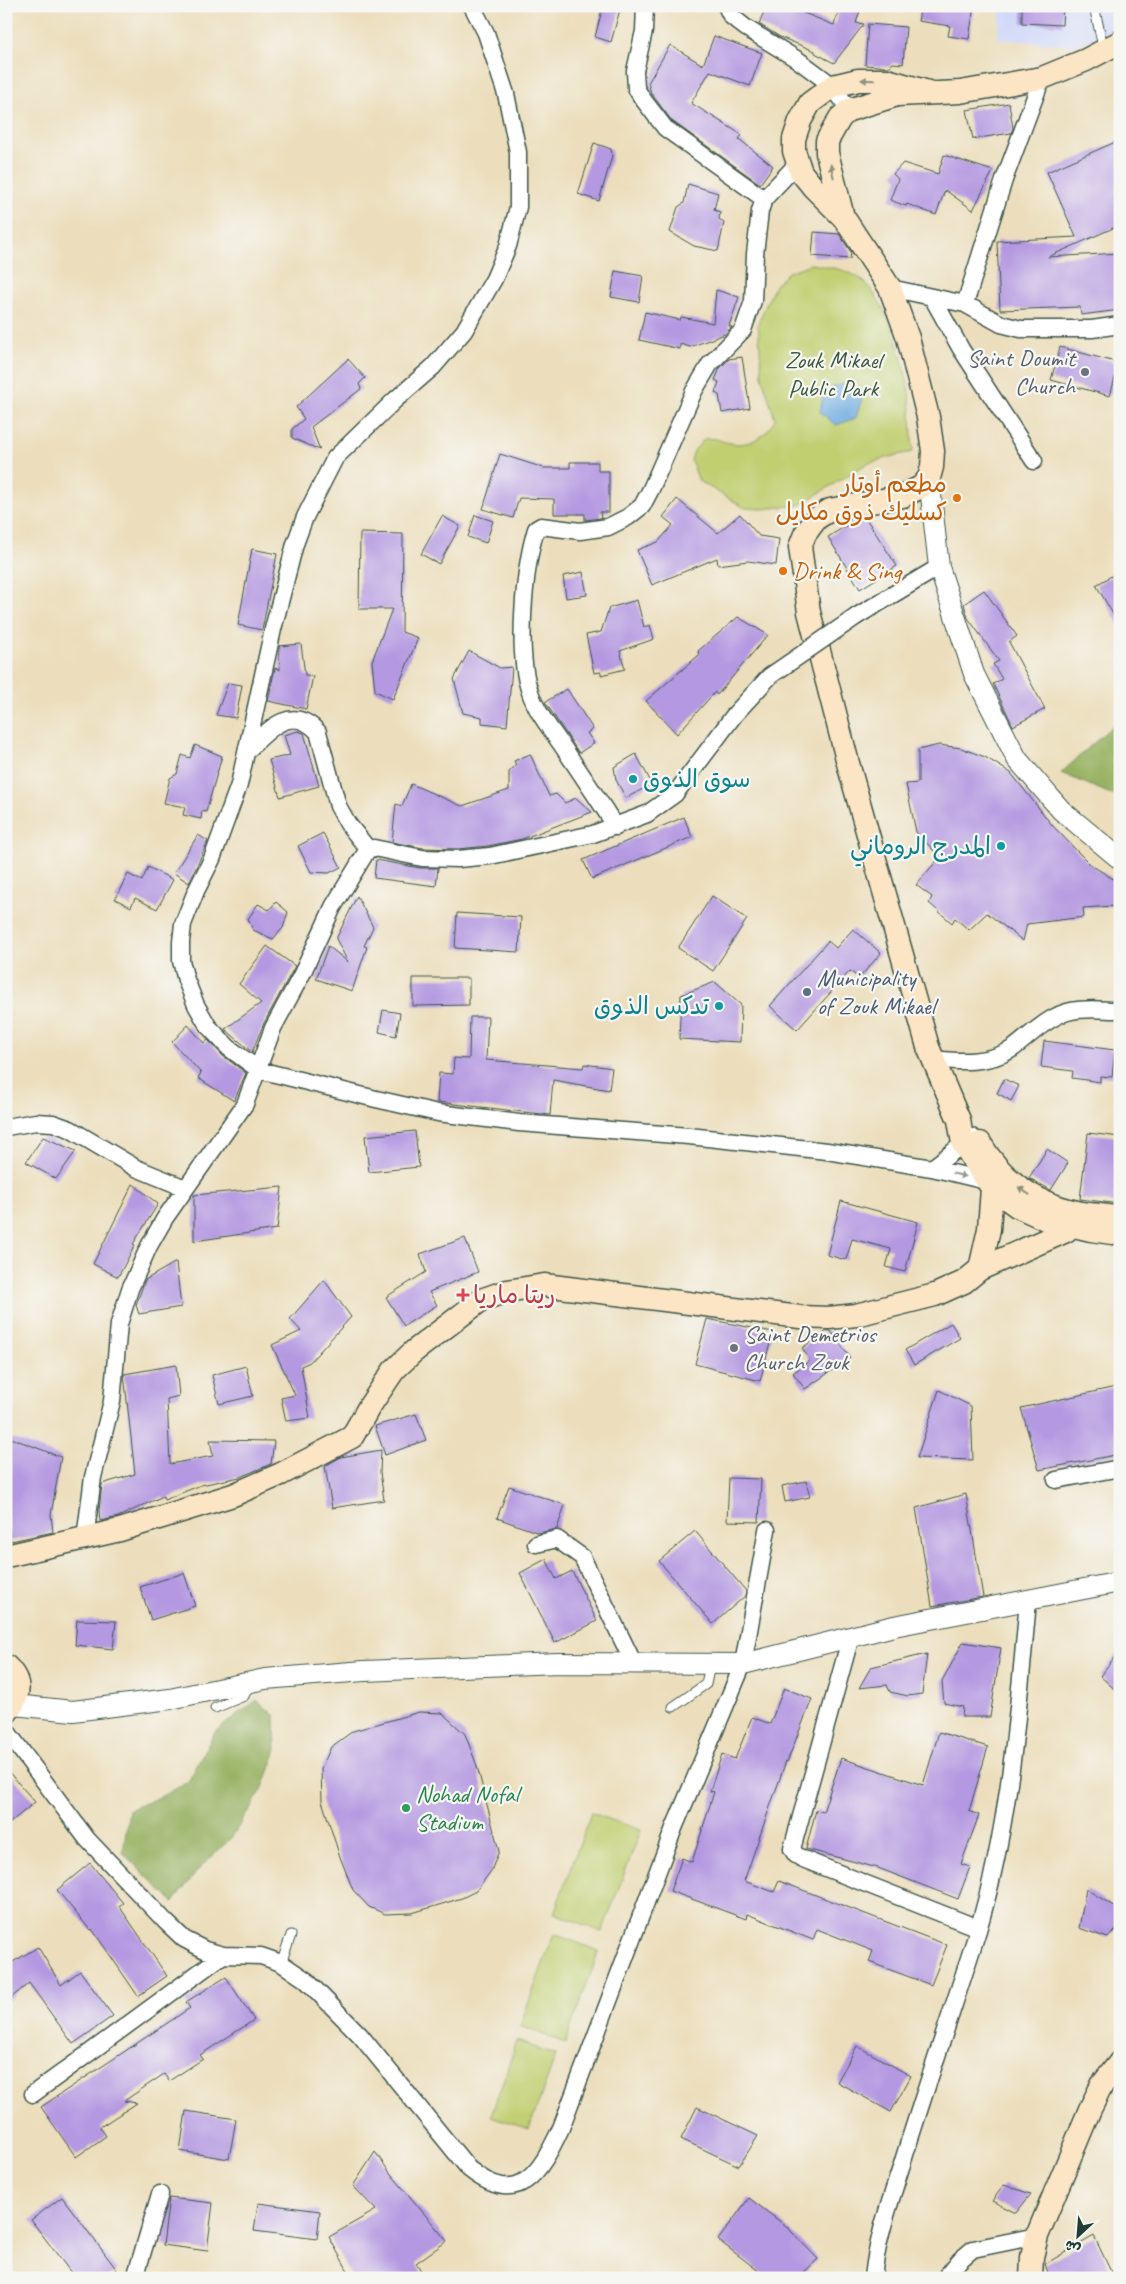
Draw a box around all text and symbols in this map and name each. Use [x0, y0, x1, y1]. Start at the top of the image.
one-way arrow [860, 76, 876, 84]
one-way arrow [827, 163, 835, 178]
place label: Saint Doumit Church [967, 343, 1077, 401]
park label: Zouk Mikael Public Park [785, 345, 885, 403]
marker: Saint Doumit Church [1079, 366, 1091, 378]
place label: مطعم أوتار كسليك ذوق مكايل [776, 469, 947, 527]
marker: مطعم أوتار كسليك ذوق مكايل [951, 492, 963, 504]
place label: Drink & Sing [793, 556, 904, 586]
marker: Drink & Sing [777, 565, 789, 577]
place label: سوق الذوق [643, 764, 751, 794]
marker: سوق الذوق [627, 773, 639, 785]
place label: المدرج الروماني [850, 831, 991, 867]
marker: المدرج الروماني [995, 840, 1007, 852]
place label: Municipality of Zouk Mikael [817, 963, 939, 1021]
marker: Municipality of Zouk Mikael [801, 986, 813, 998]
place label: تدكس الذوق [594, 991, 710, 1021]
marker: تدكس الذوق [713, 1000, 725, 1012]
one-way arrow [952, 1171, 967, 1179]
one-way arrow [1017, 1186, 1031, 1195]
place label: ريتا ماريا [473, 1280, 555, 1310]
marker: ريتا ماريا [457, 1289, 469, 1301]
place label: Saint Demetrios Church Zouk [744, 1319, 877, 1377]
marker: Saint Demetrios Church Zouk [728, 1342, 740, 1354]
place label: Nohad Nofal Stadium [416, 1779, 522, 1837]
marker: Nohad Nofal Stadium [400, 1802, 412, 1814]
north arrow [1054, 2212, 1104, 2262]
text: ش [1062, 2236, 1083, 2258]

